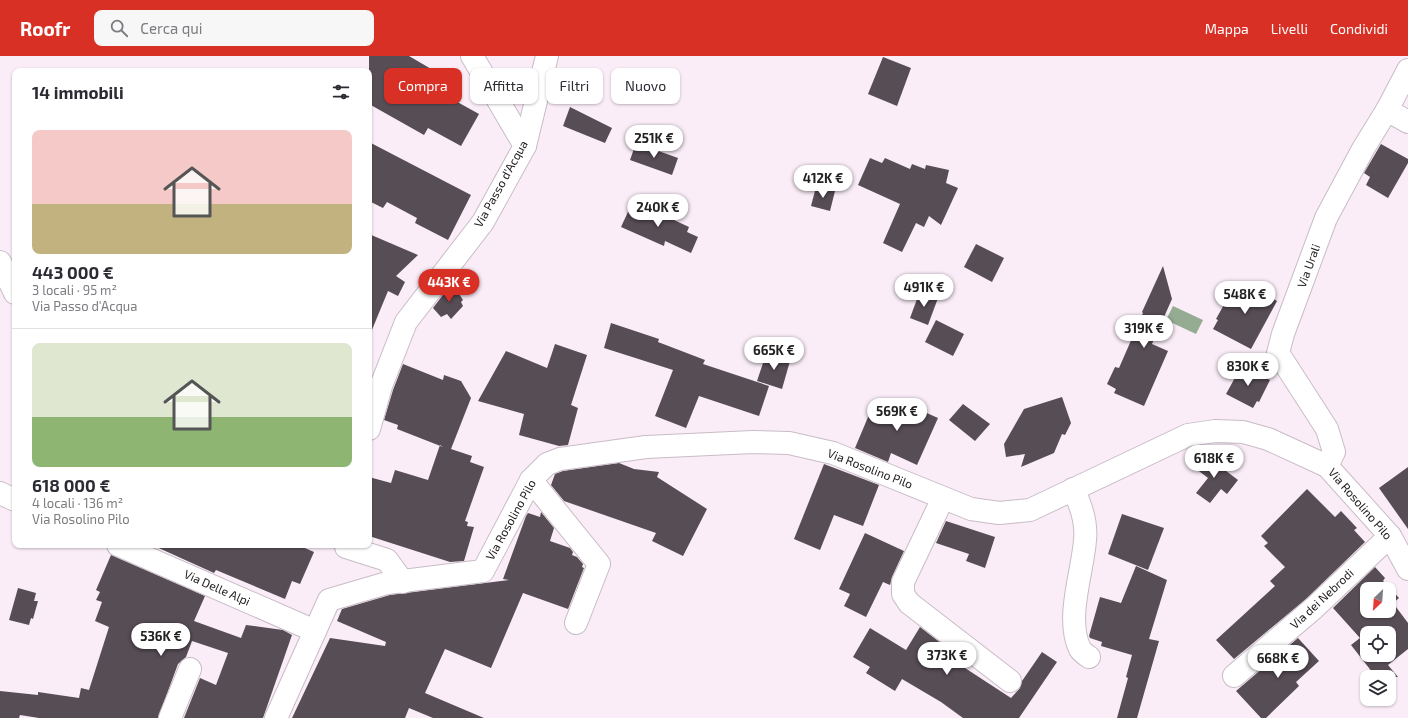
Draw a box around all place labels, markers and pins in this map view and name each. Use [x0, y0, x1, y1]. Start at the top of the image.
pin: 251K € [621, 125, 687, 159]
pin: 412K € [790, 165, 856, 199]
pin: 240K € [625, 194, 691, 228]
pin: 443K € [416, 269, 482, 303]
pin: 491K € [891, 274, 957, 308]
pin: 548K € [1212, 281, 1278, 315]
pin: 319K € [1111, 315, 1177, 349]
pin: 665K € [741, 337, 807, 371]
pin: 830K € [1215, 353, 1281, 387]
pin: 569K € [864, 398, 930, 432]
pin: 618K € [1181, 445, 1247, 479]
pin: 536K € [128, 623, 194, 657]
pin: 373K € [914, 642, 980, 676]
pin: 668K € [1245, 645, 1311, 679]

